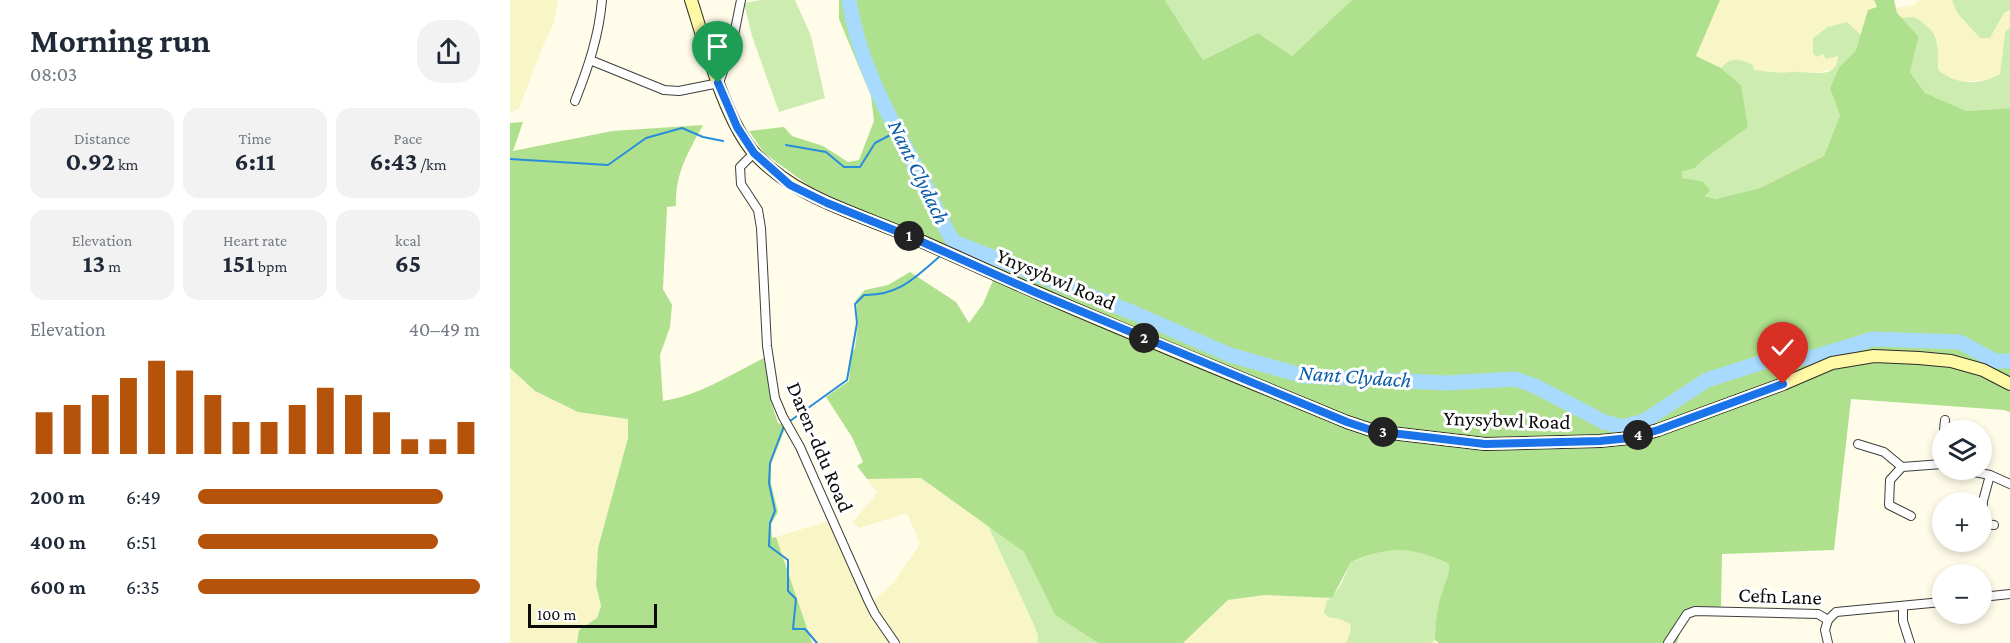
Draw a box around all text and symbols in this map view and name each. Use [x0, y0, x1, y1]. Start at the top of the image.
button: share [417, 20, 480, 83]
pin [692, 21, 743, 83]
text: Morning run [30, 22, 211, 59]
icon: arrive [701, 30, 734, 63]
text: 08:03 [30, 63, 77, 85]
water label: Nant Clydach [883, 116, 955, 228]
text: Distance [74, 130, 130, 147]
text: Time [239, 130, 271, 147]
text: Pace [394, 130, 422, 147]
text: 0.92 [66, 147, 115, 176]
text: 6:11 [235, 147, 275, 176]
text: 6:43 [369, 147, 417, 176]
text: km [115, 156, 138, 173]
text: /km [417, 156, 447, 173]
pin: 1 [894, 221, 924, 251]
text: 1 [906, 227, 912, 244]
text: Elevation [72, 232, 132, 249]
text: Heart rate [223, 232, 287, 249]
text: kcal [395, 232, 421, 249]
street label: Ynysybwl Road [993, 243, 1119, 315]
text: 13 [83, 249, 105, 278]
text: 151 [223, 249, 255, 278]
text: 65 [395, 249, 421, 278]
text: m [105, 258, 121, 275]
text: bpm [255, 258, 287, 275]
text: Elevation [30, 318, 106, 340]
text: 40–49 m [409, 318, 480, 340]
pin [1757, 322, 1808, 384]
pin: 2 [1129, 323, 1159, 353]
text: 2 [1140, 329, 1148, 346]
icon: check [1766, 331, 1799, 364]
water label: Nant Clydach [1298, 360, 1412, 392]
street label: Daren-ddu Road [782, 378, 858, 516]
street label: Ynysybwl Road [1443, 406, 1571, 434]
pin: 3 [1368, 417, 1398, 447]
pin: 4 [1623, 420, 1653, 450]
map controls [1932, 420, 1992, 624]
button: layers [1932, 420, 1992, 480]
text: 3 [1379, 423, 1387, 440]
text: 4 [1634, 426, 1642, 443]
text: 200 m [30, 486, 85, 508]
text: 6:49 [126, 486, 161, 508]
button: + [1932, 492, 1992, 552]
text: 400 m [30, 531, 86, 553]
text: 6:51 [126, 531, 157, 553]
button: − [1932, 564, 1992, 624]
text: 600 m [30, 576, 86, 598]
text: 6:35 [126, 576, 160, 598]
street label: Cefn Lane [1738, 583, 1822, 609]
scale bar [528, 601, 657, 628]
text: 100 m [537, 606, 576, 623]

